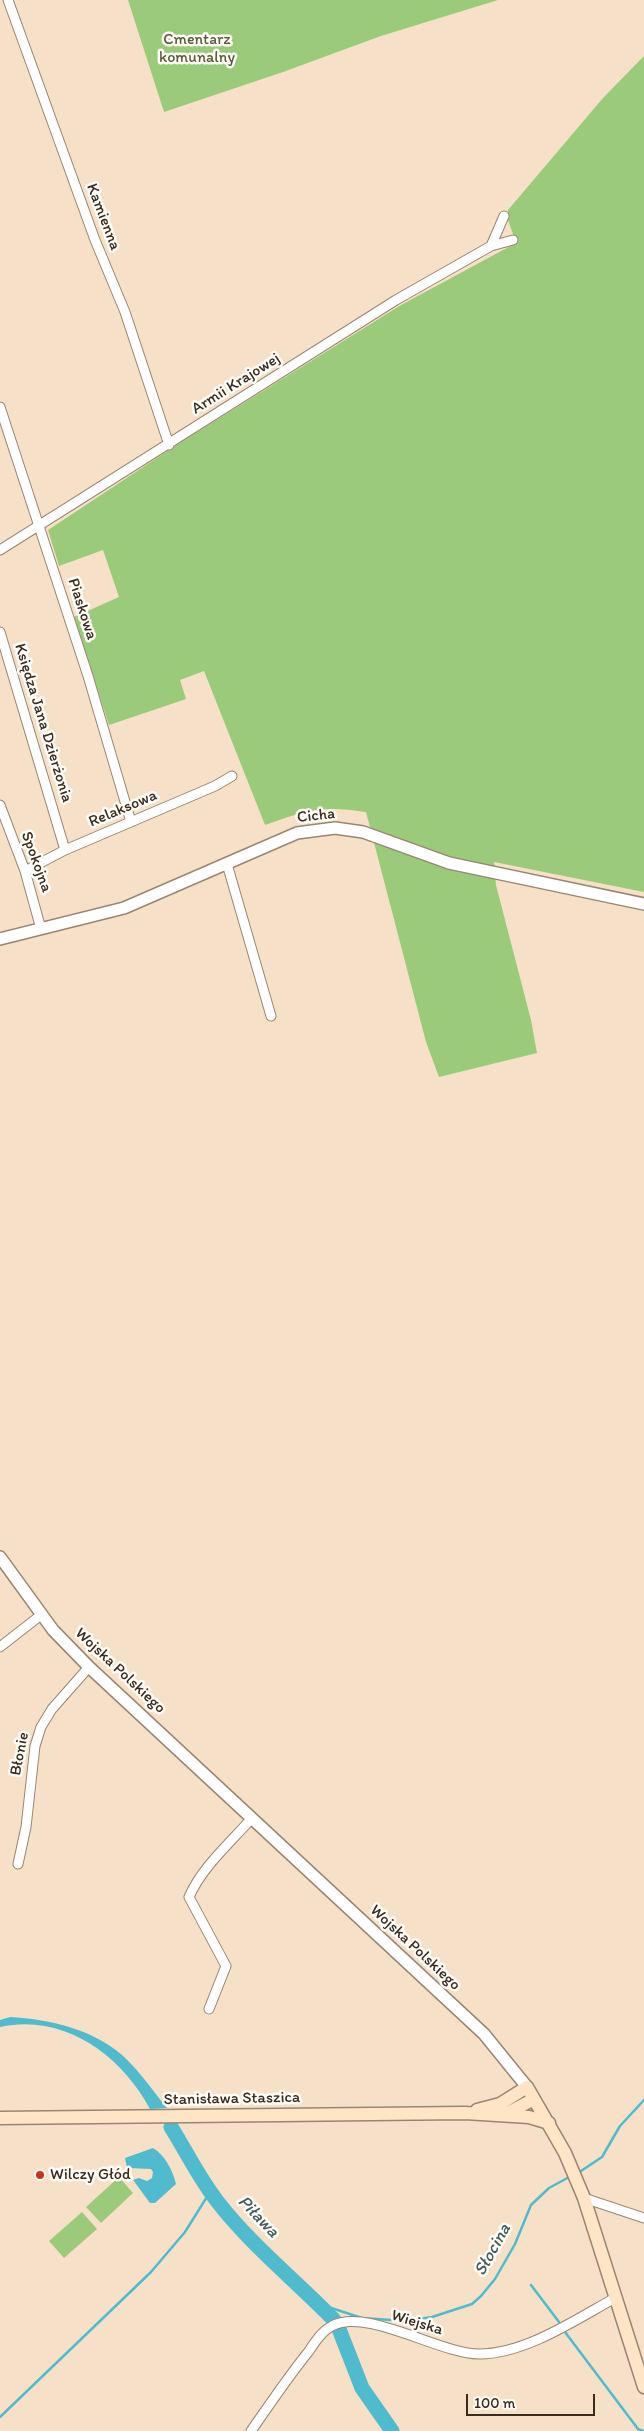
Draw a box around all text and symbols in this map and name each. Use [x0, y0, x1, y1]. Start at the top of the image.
park label: Cmentarz komunalny [159, 30, 235, 68]
street label: Kamienna [82, 181, 124, 253]
street label: Armii Krajowej [188, 349, 284, 419]
street label: Piaskowa [63, 576, 101, 642]
street label: Księdza Jana Dzierżonia [10, 641, 76, 805]
street label: Relaksowa [86, 786, 160, 832]
street label: Cicha [296, 804, 336, 828]
street label: Spokojna [16, 829, 56, 895]
street label: Wojska Polskiego [71, 1624, 169, 1718]
street label: Błonie [6, 1731, 34, 1777]
street label: Wojska Polskiego [366, 1901, 464, 1995]
street label: Stanisława Staszica [164, 2088, 300, 2110]
place label: Wilczy Głód [50, 2165, 131, 2185]
marker: Wilczy Głód [34, 2169, 46, 2181]
water label: Piława [233, 2191, 283, 2243]
water label: Słocina [470, 2220, 516, 2280]
street label: Wiejska [389, 2306, 445, 2340]
scale bar [469, 2384, 598, 2416]
text: 100 m [474, 2394, 515, 2412]

